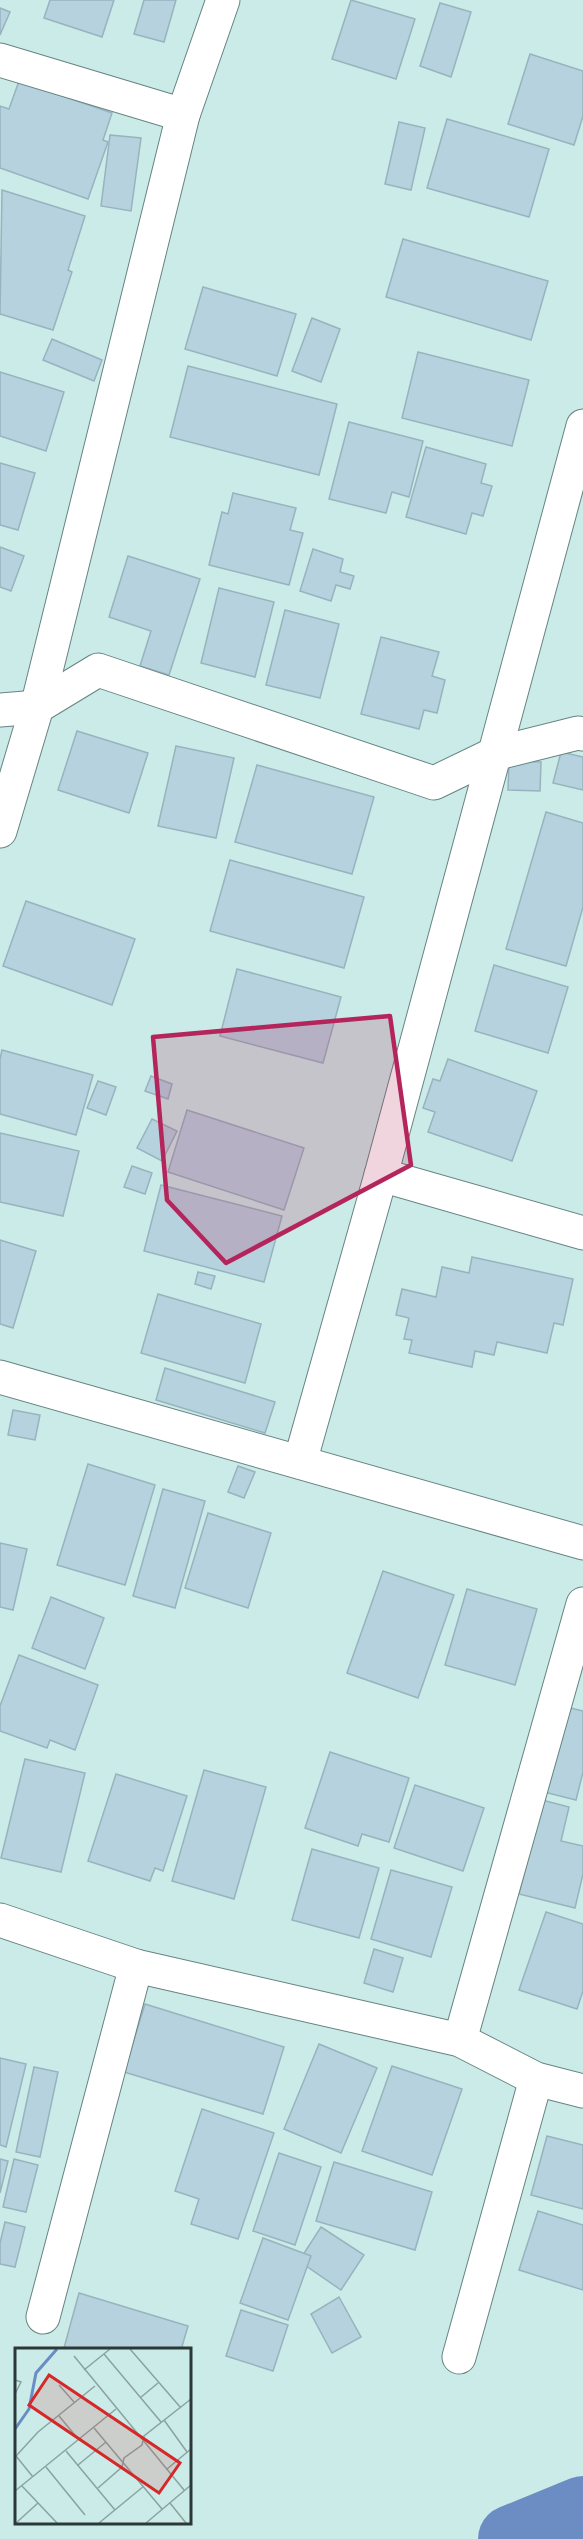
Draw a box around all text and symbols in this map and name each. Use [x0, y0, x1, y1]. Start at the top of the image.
inset map [15, 2348, 190, 2524]

